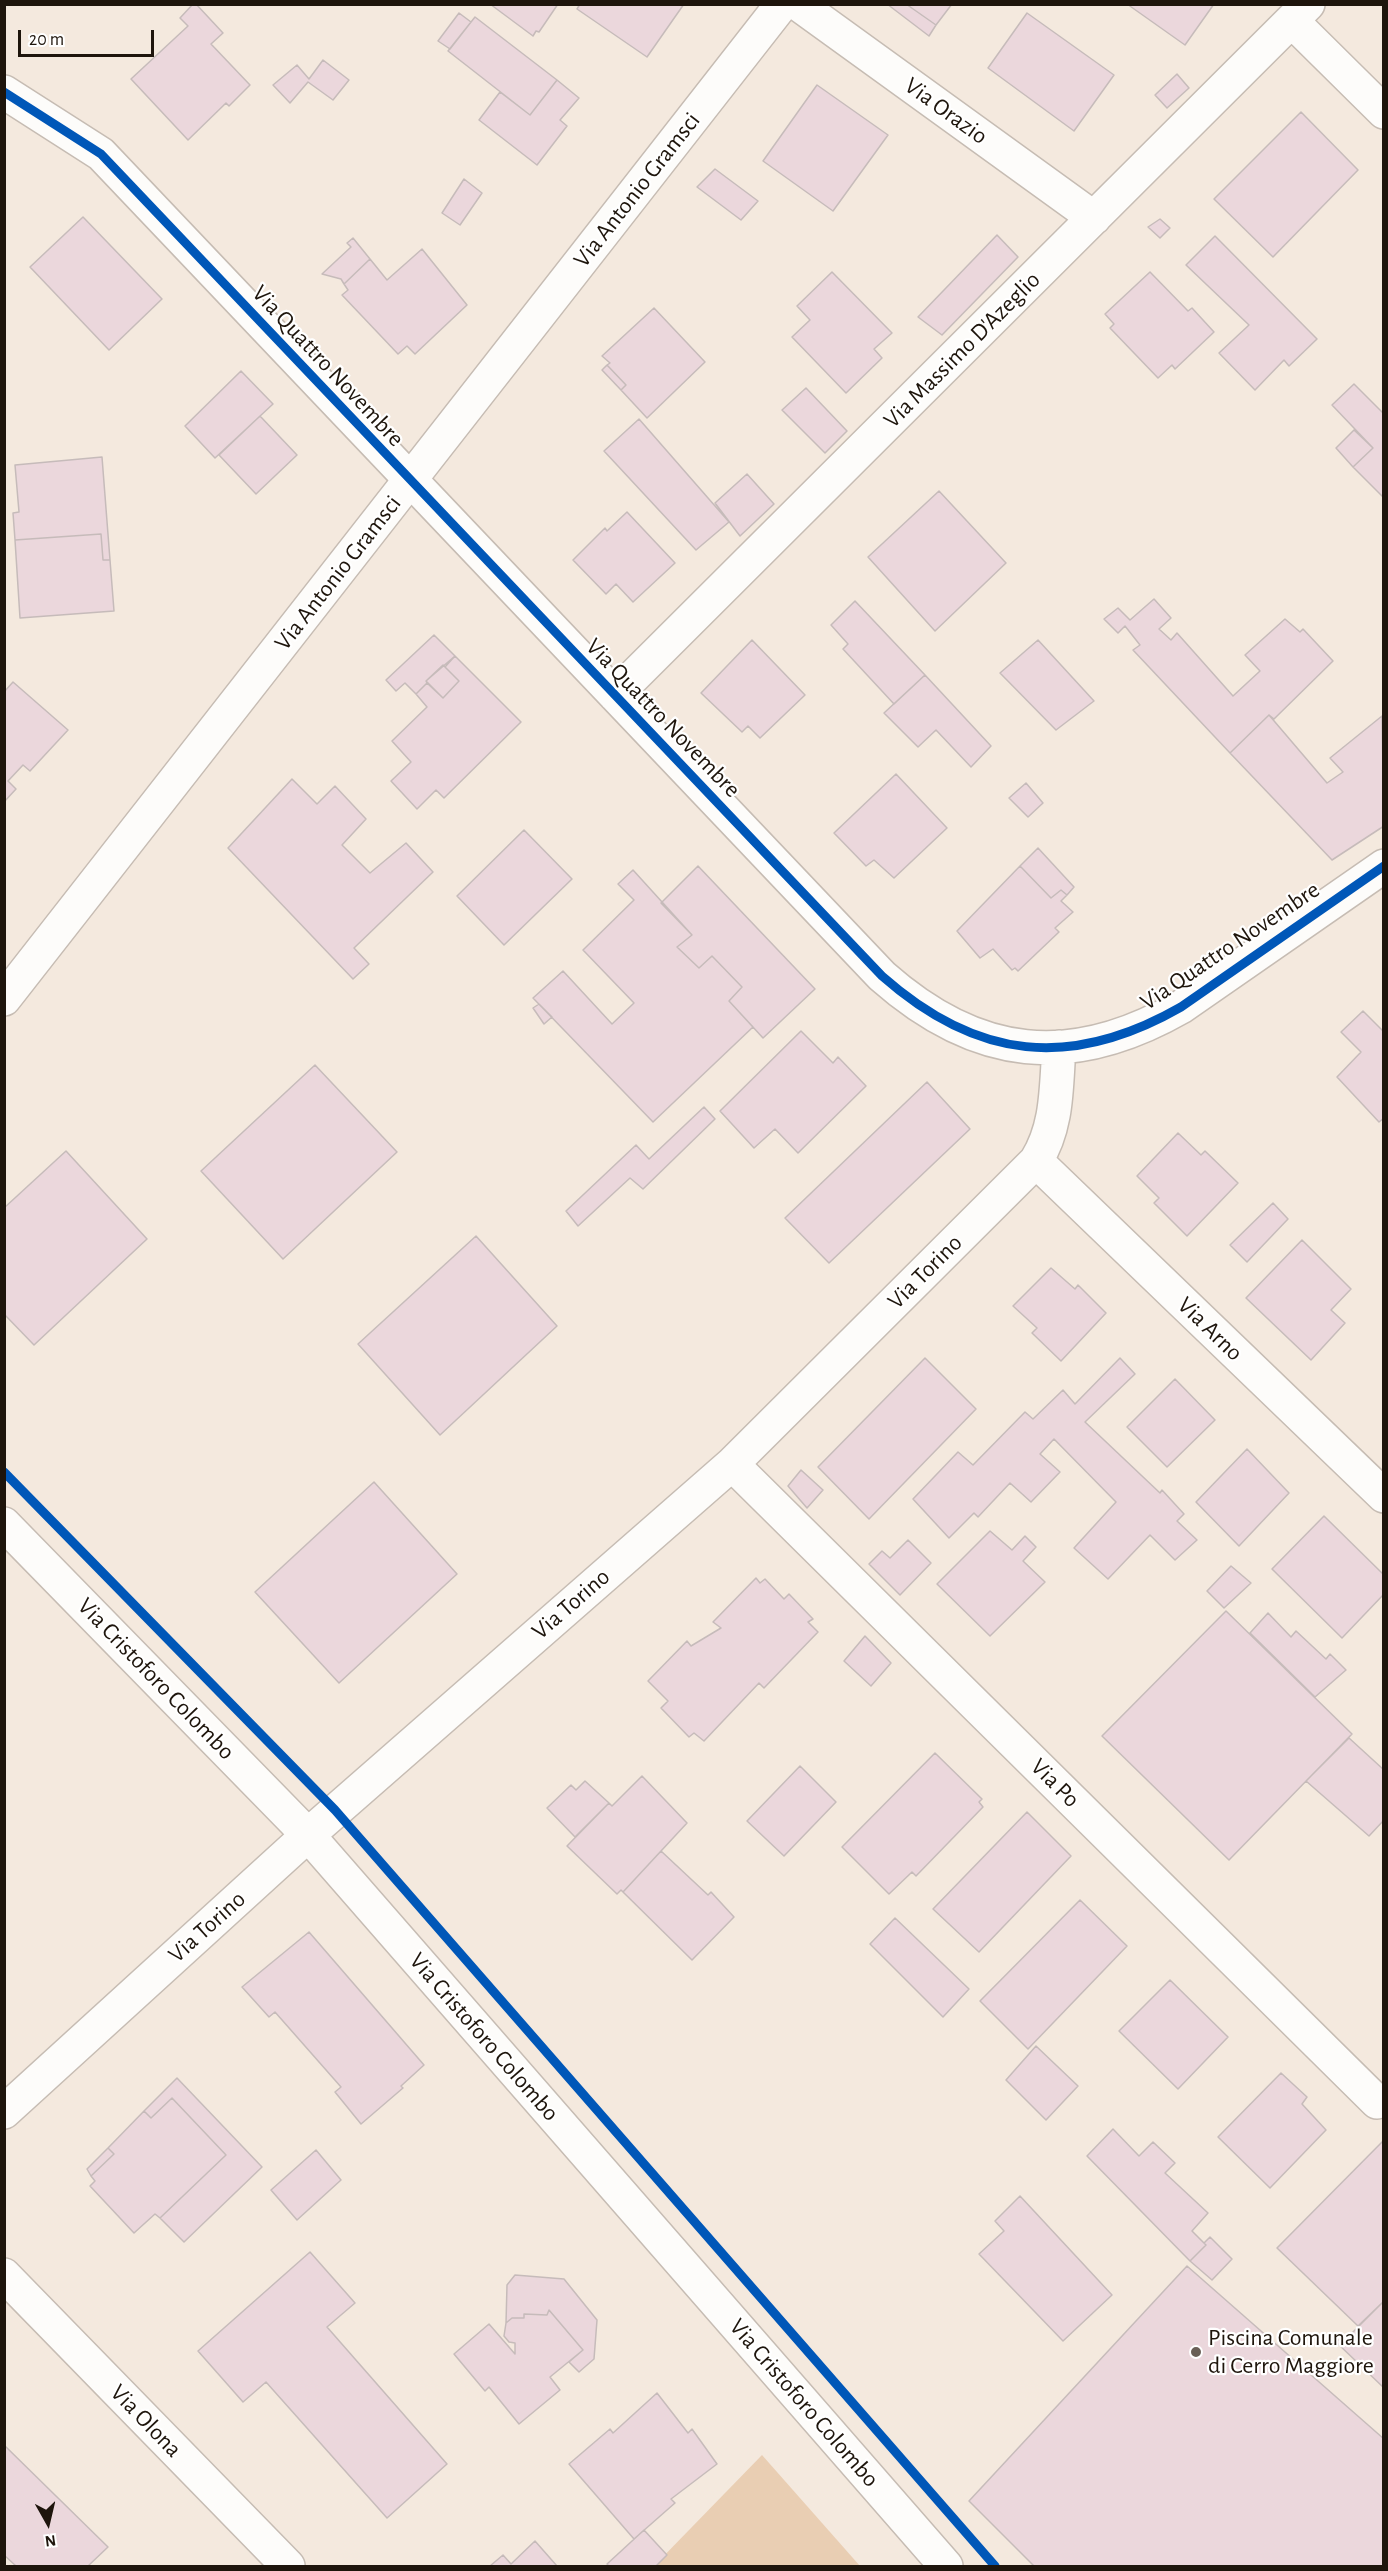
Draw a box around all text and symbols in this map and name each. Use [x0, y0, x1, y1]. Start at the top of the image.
scale bar [21, 18, 158, 56]
text: 20 m [29, 31, 64, 49]
street label: Via Orazio [899, 71, 993, 151]
street label: Via Antonio Gramsci [568, 107, 706, 273]
street label: Via Massimo D'Azeglio [878, 266, 1046, 434]
street label: Via Quattro Novembre [246, 279, 410, 453]
street label: Via Antonio Gramsci [269, 490, 407, 656]
street label: Via Quattro Novembre [580, 632, 746, 804]
street label: Via Quattro Novembre [1135, 875, 1325, 1017]
street label: Via Torino [882, 1229, 968, 1315]
street label: Via Arno [1171, 1291, 1249, 1367]
street label: Via Torino [526, 1562, 616, 1646]
street label: Via Cristoforo Colombo [71, 1592, 241, 1766]
street label: Via Po [1024, 1752, 1086, 1814]
street label: Via Torino [162, 1885, 252, 1969]
street label: Via Cristoforo Colombo [403, 1947, 565, 2127]
street label: Via Cristoforo Colombo [723, 2313, 885, 2493]
place label: Piscina Comunale di Cerro Maggiore [1208, 2324, 1374, 2380]
marker: Piscina Comunale di Cerro Maggiore [1189, 2345, 1203, 2359]
street label: Via Olona [104, 2378, 188, 2464]
north arrow [18, 2493, 78, 2553]
text: N [44, 2532, 57, 2550]

